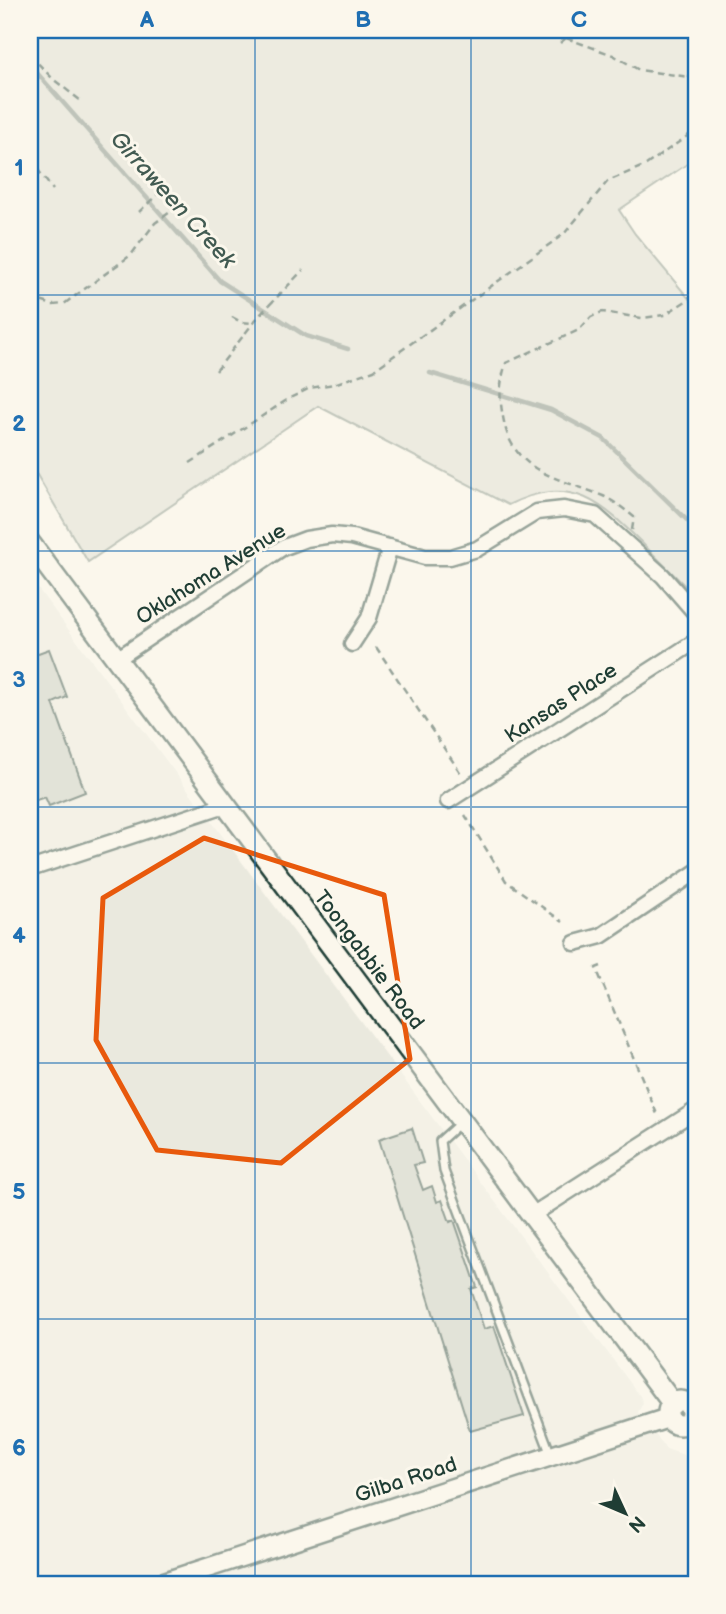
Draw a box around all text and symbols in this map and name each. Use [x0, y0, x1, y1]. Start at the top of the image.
text: A [139, 6, 155, 34]
text: B [355, 6, 371, 34]
text: C [571, 6, 587, 34]
water label: Girraween Creek [104, 126, 242, 275]
text: 1 [14, 154, 24, 182]
text: 2 [12, 410, 26, 438]
street label: Oklahoma Avenue [132, 518, 290, 630]
street label: Kansas Place [500, 657, 622, 749]
text: 3 [12, 666, 26, 694]
street label: Toongabbie Road [309, 886, 429, 1034]
text: 4 [12, 922, 26, 950]
text: 5 [12, 1178, 26, 1206]
text: 6 [12, 1434, 26, 1462]
street label: Gilba Road [352, 1452, 460, 1508]
north arrow [590, 1478, 660, 1548]
text: N [623, 1511, 649, 1537]

